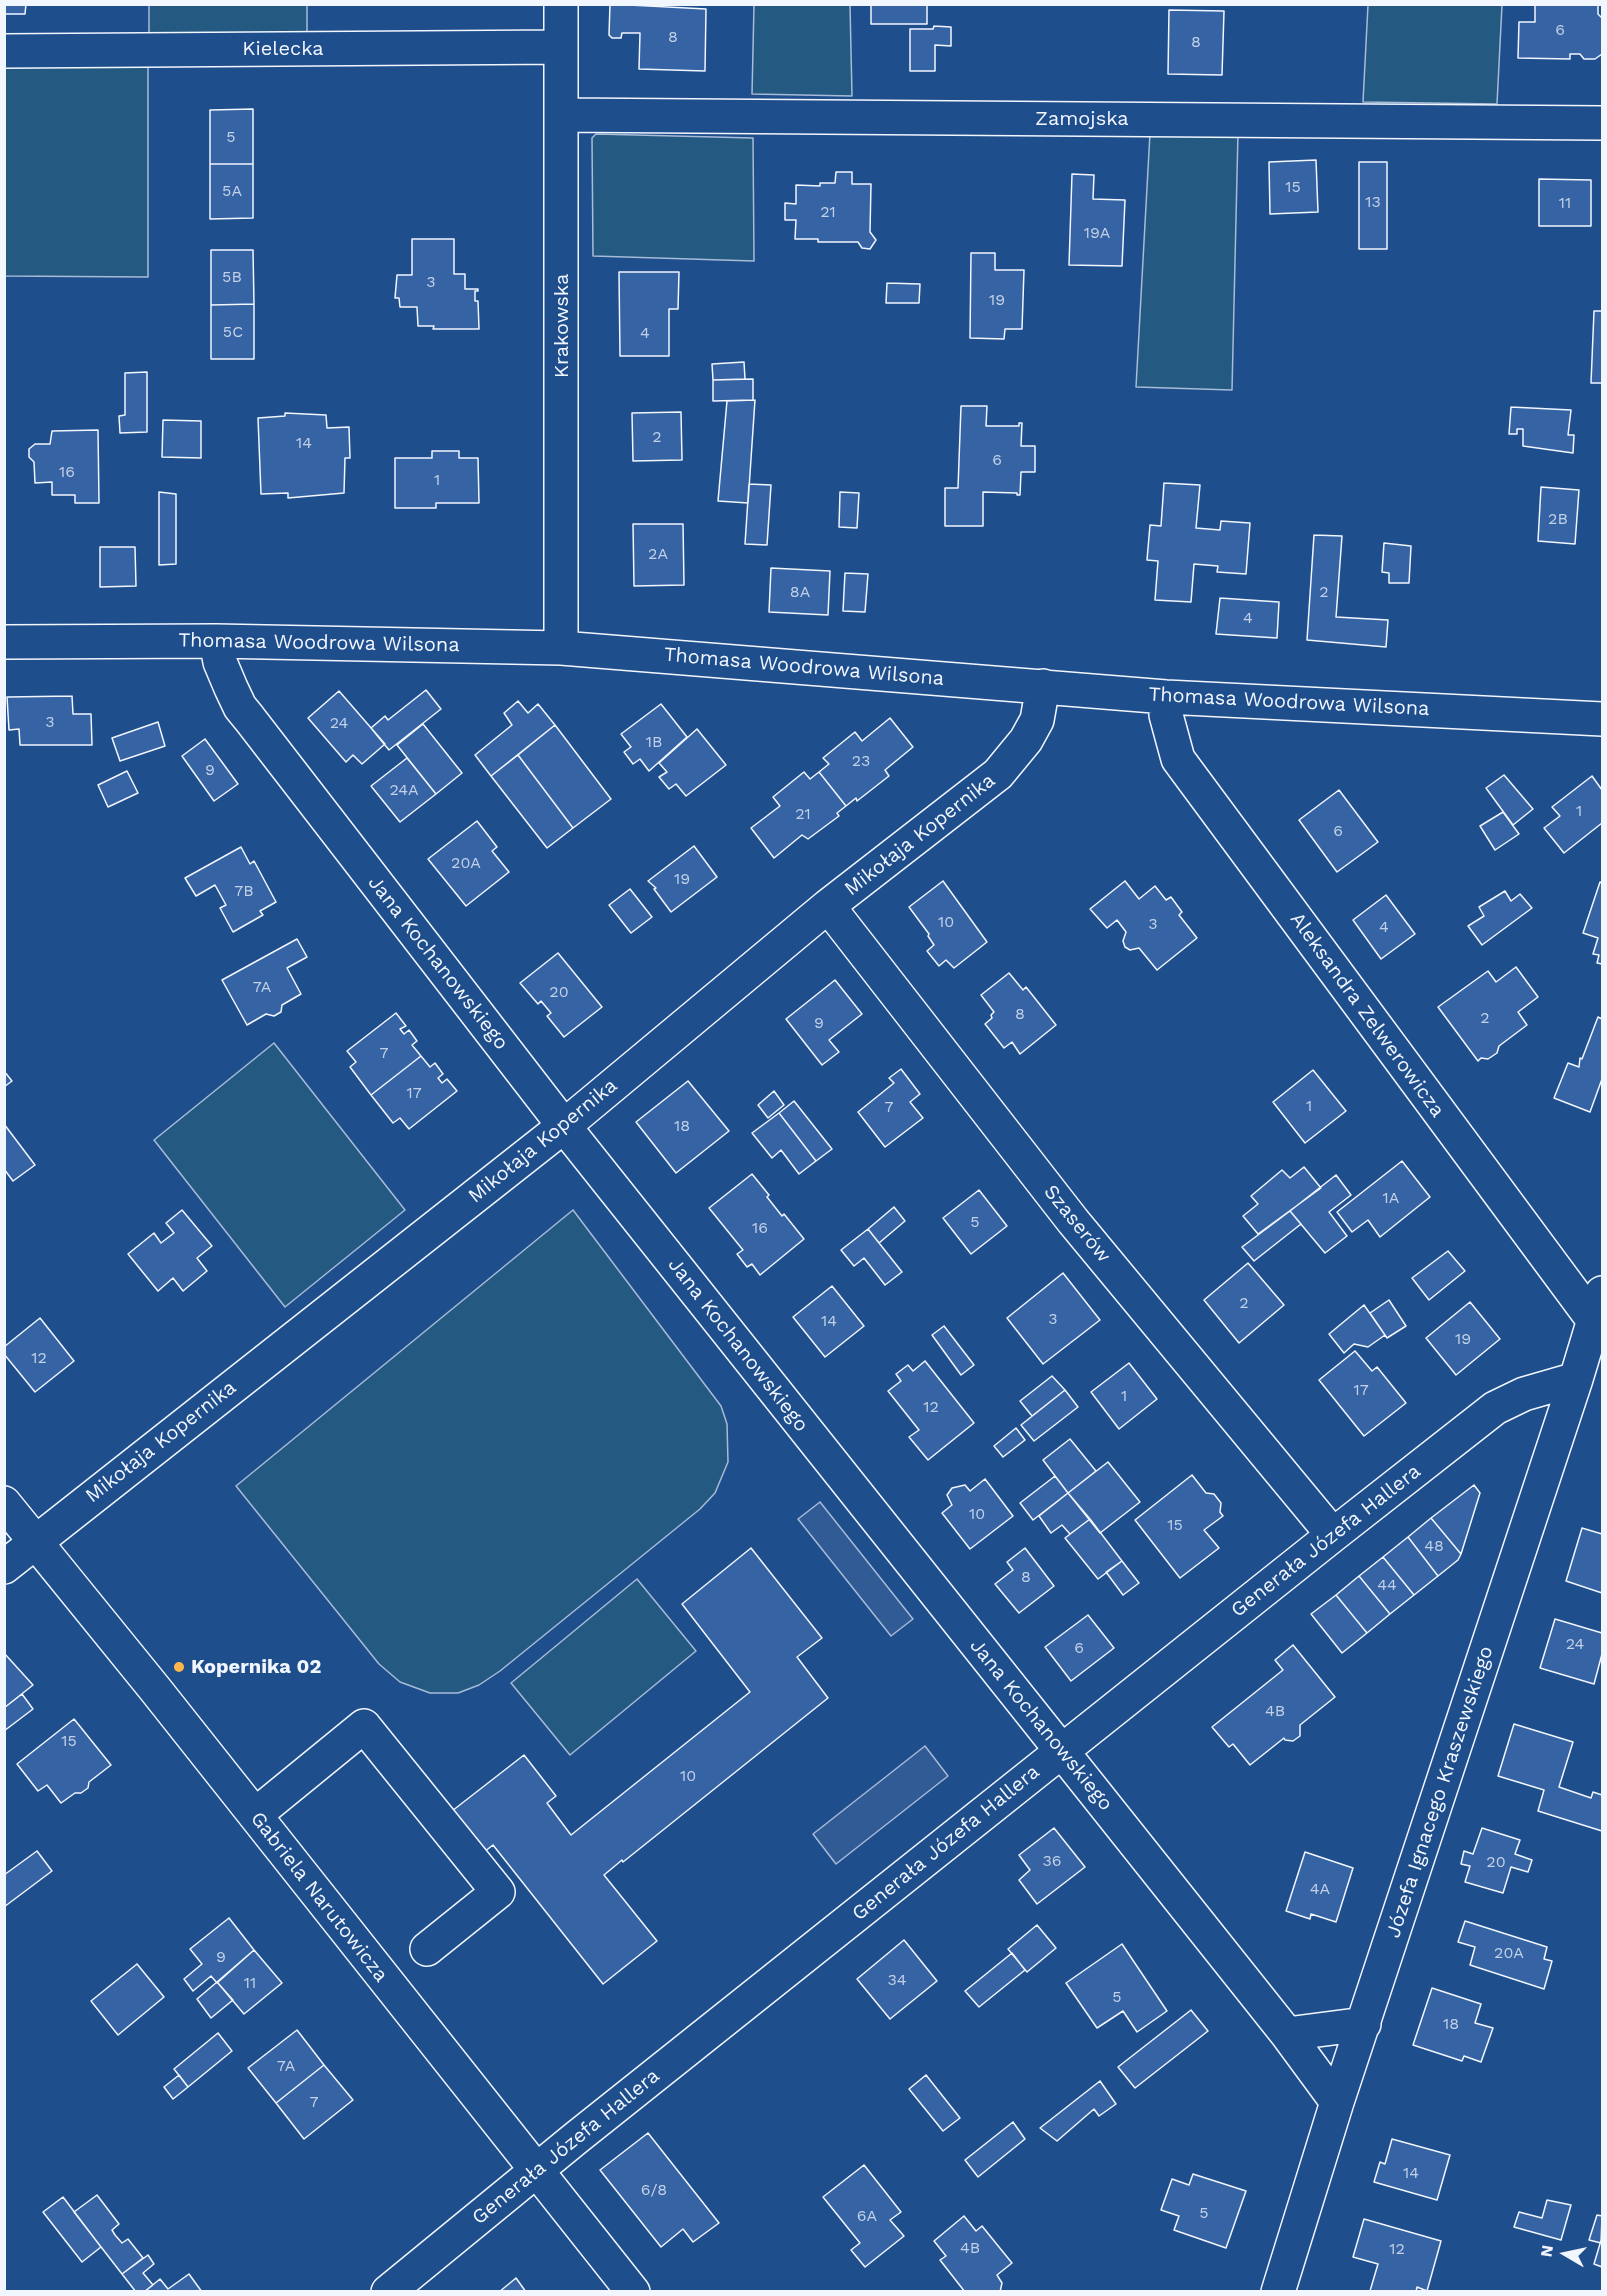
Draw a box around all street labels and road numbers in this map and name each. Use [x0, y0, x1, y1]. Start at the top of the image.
street label: Kielecka [242, 37, 324, 61]
street label: Zamojska [1035, 107, 1129, 131]
street label: Krakowska [550, 274, 574, 378]
street label: Thomasa Woodrowa Wilsona [178, 629, 460, 657]
street label: Thomasa Woodrowa Wilsona [663, 643, 945, 691]
street label: Thomasa Woodrowa Wilsona [1148, 683, 1430, 721]
street label: Mikołaja Kopernika [840, 769, 1000, 901]
street label: Jana Kochanowskiego [363, 871, 513, 1055]
street label: Aleksandra Zelwerowicza [1285, 908, 1449, 1122]
street label: Mikołaja Kopernika [464, 1074, 622, 1208]
street label: Szaserów [1038, 1180, 1116, 1268]
street label: Jana Kochanowskiego [663, 1253, 813, 1437]
street label: Mikołaja Kopernika [81, 1376, 241, 1508]
street label: Generała Józefa Hallera [1226, 1460, 1426, 1622]
street label: Jana Kochanowskiego [964, 1634, 1118, 1816]
street label: Józefa Ignacego Kraszewskiego [1381, 1643, 1499, 1941]
street label: Generała Józefa Hallera [848, 1760, 1044, 1926]
street label: Gabriela Narutowicza [245, 1807, 393, 1987]
street label: Generała Józefa Hallera [468, 2064, 664, 2230]

